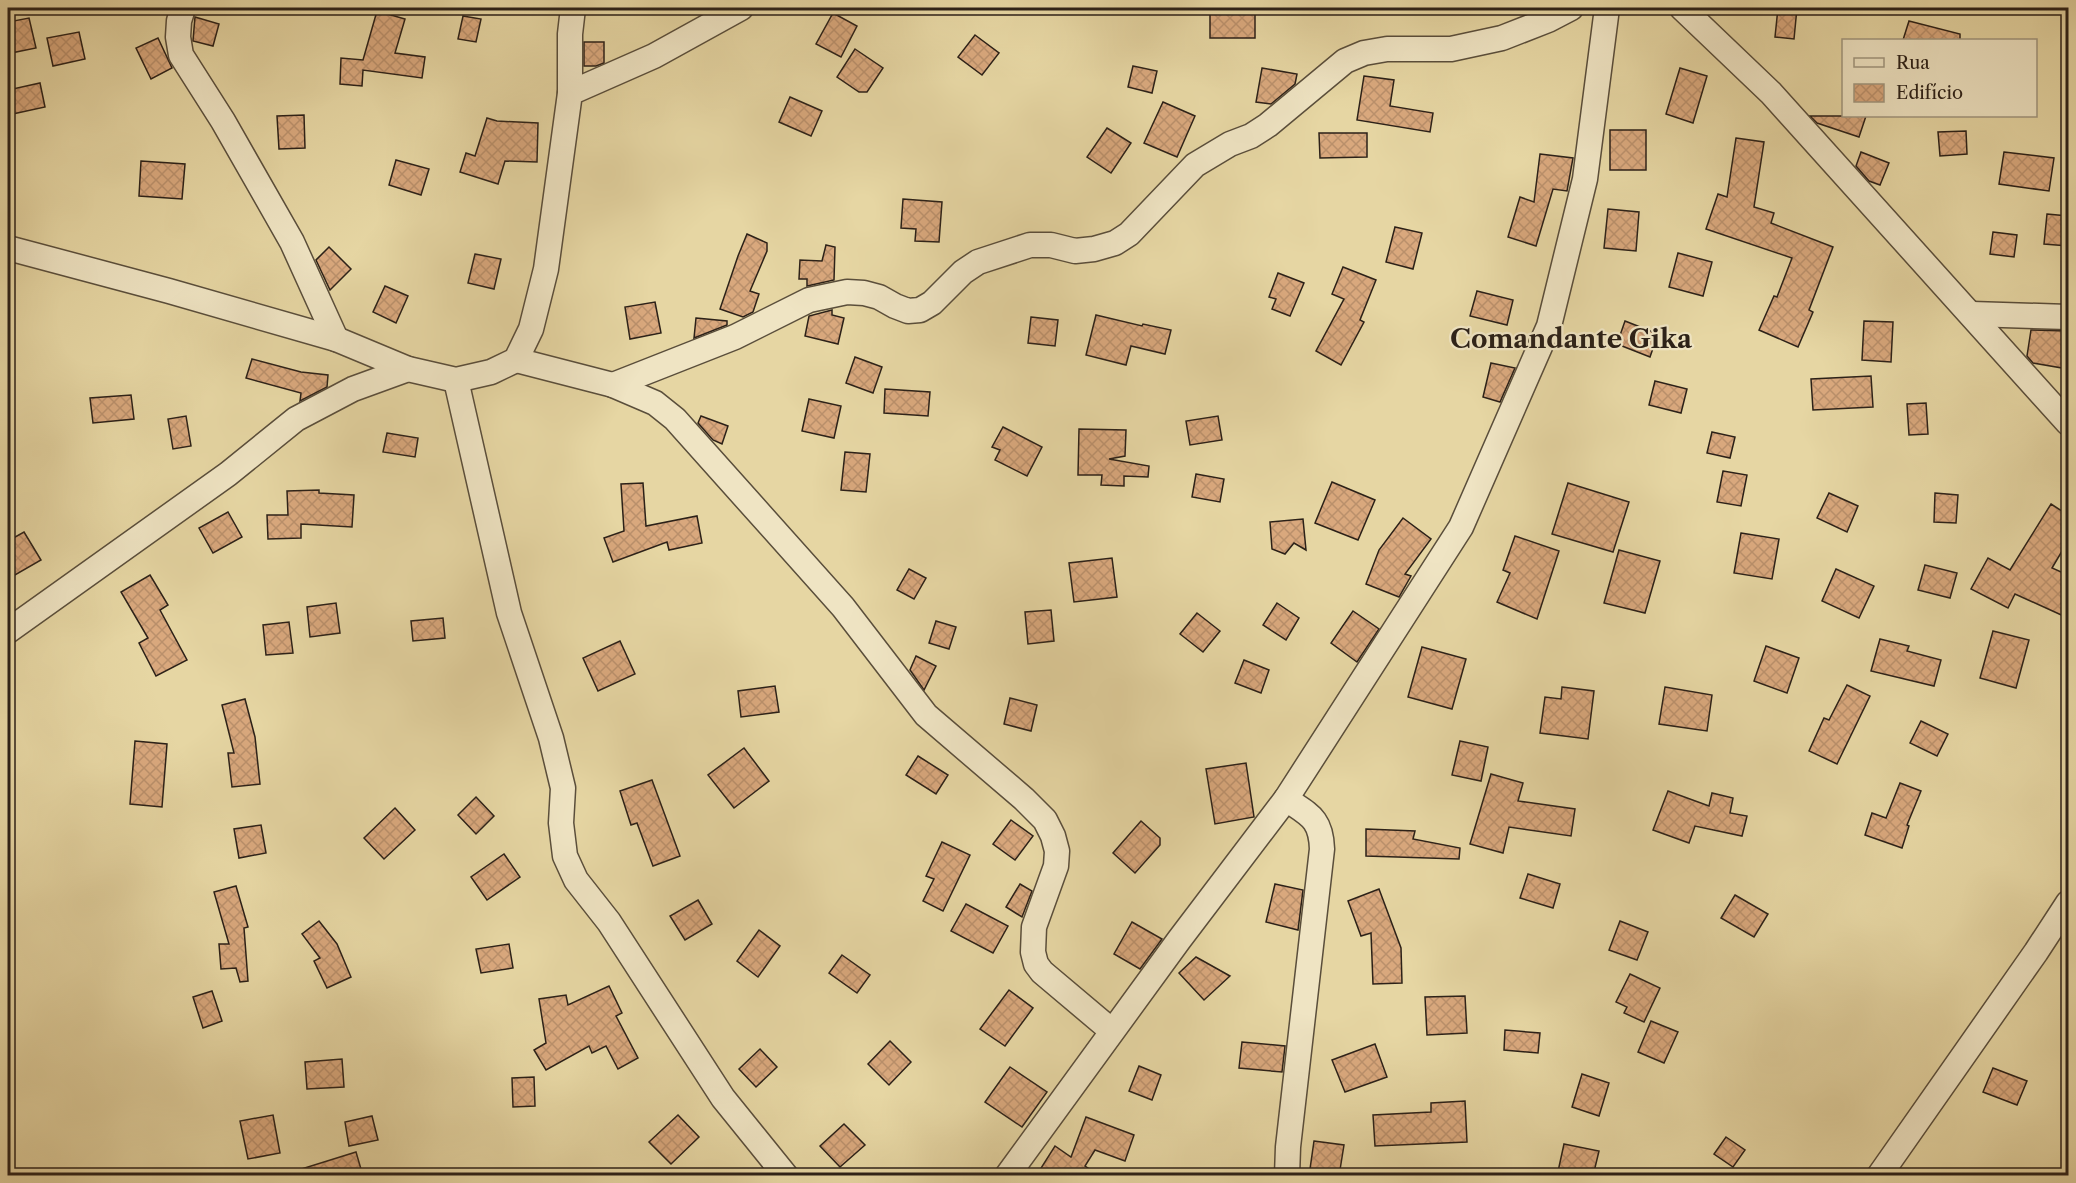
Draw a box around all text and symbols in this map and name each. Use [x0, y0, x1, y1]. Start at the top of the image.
legend [1842, 39, 2037, 117]
text: Rua [1896, 52, 1930, 74]
text: Edifício [1896, 82, 1963, 104]
district label: Comandante Gika [1450, 323, 1693, 355]

